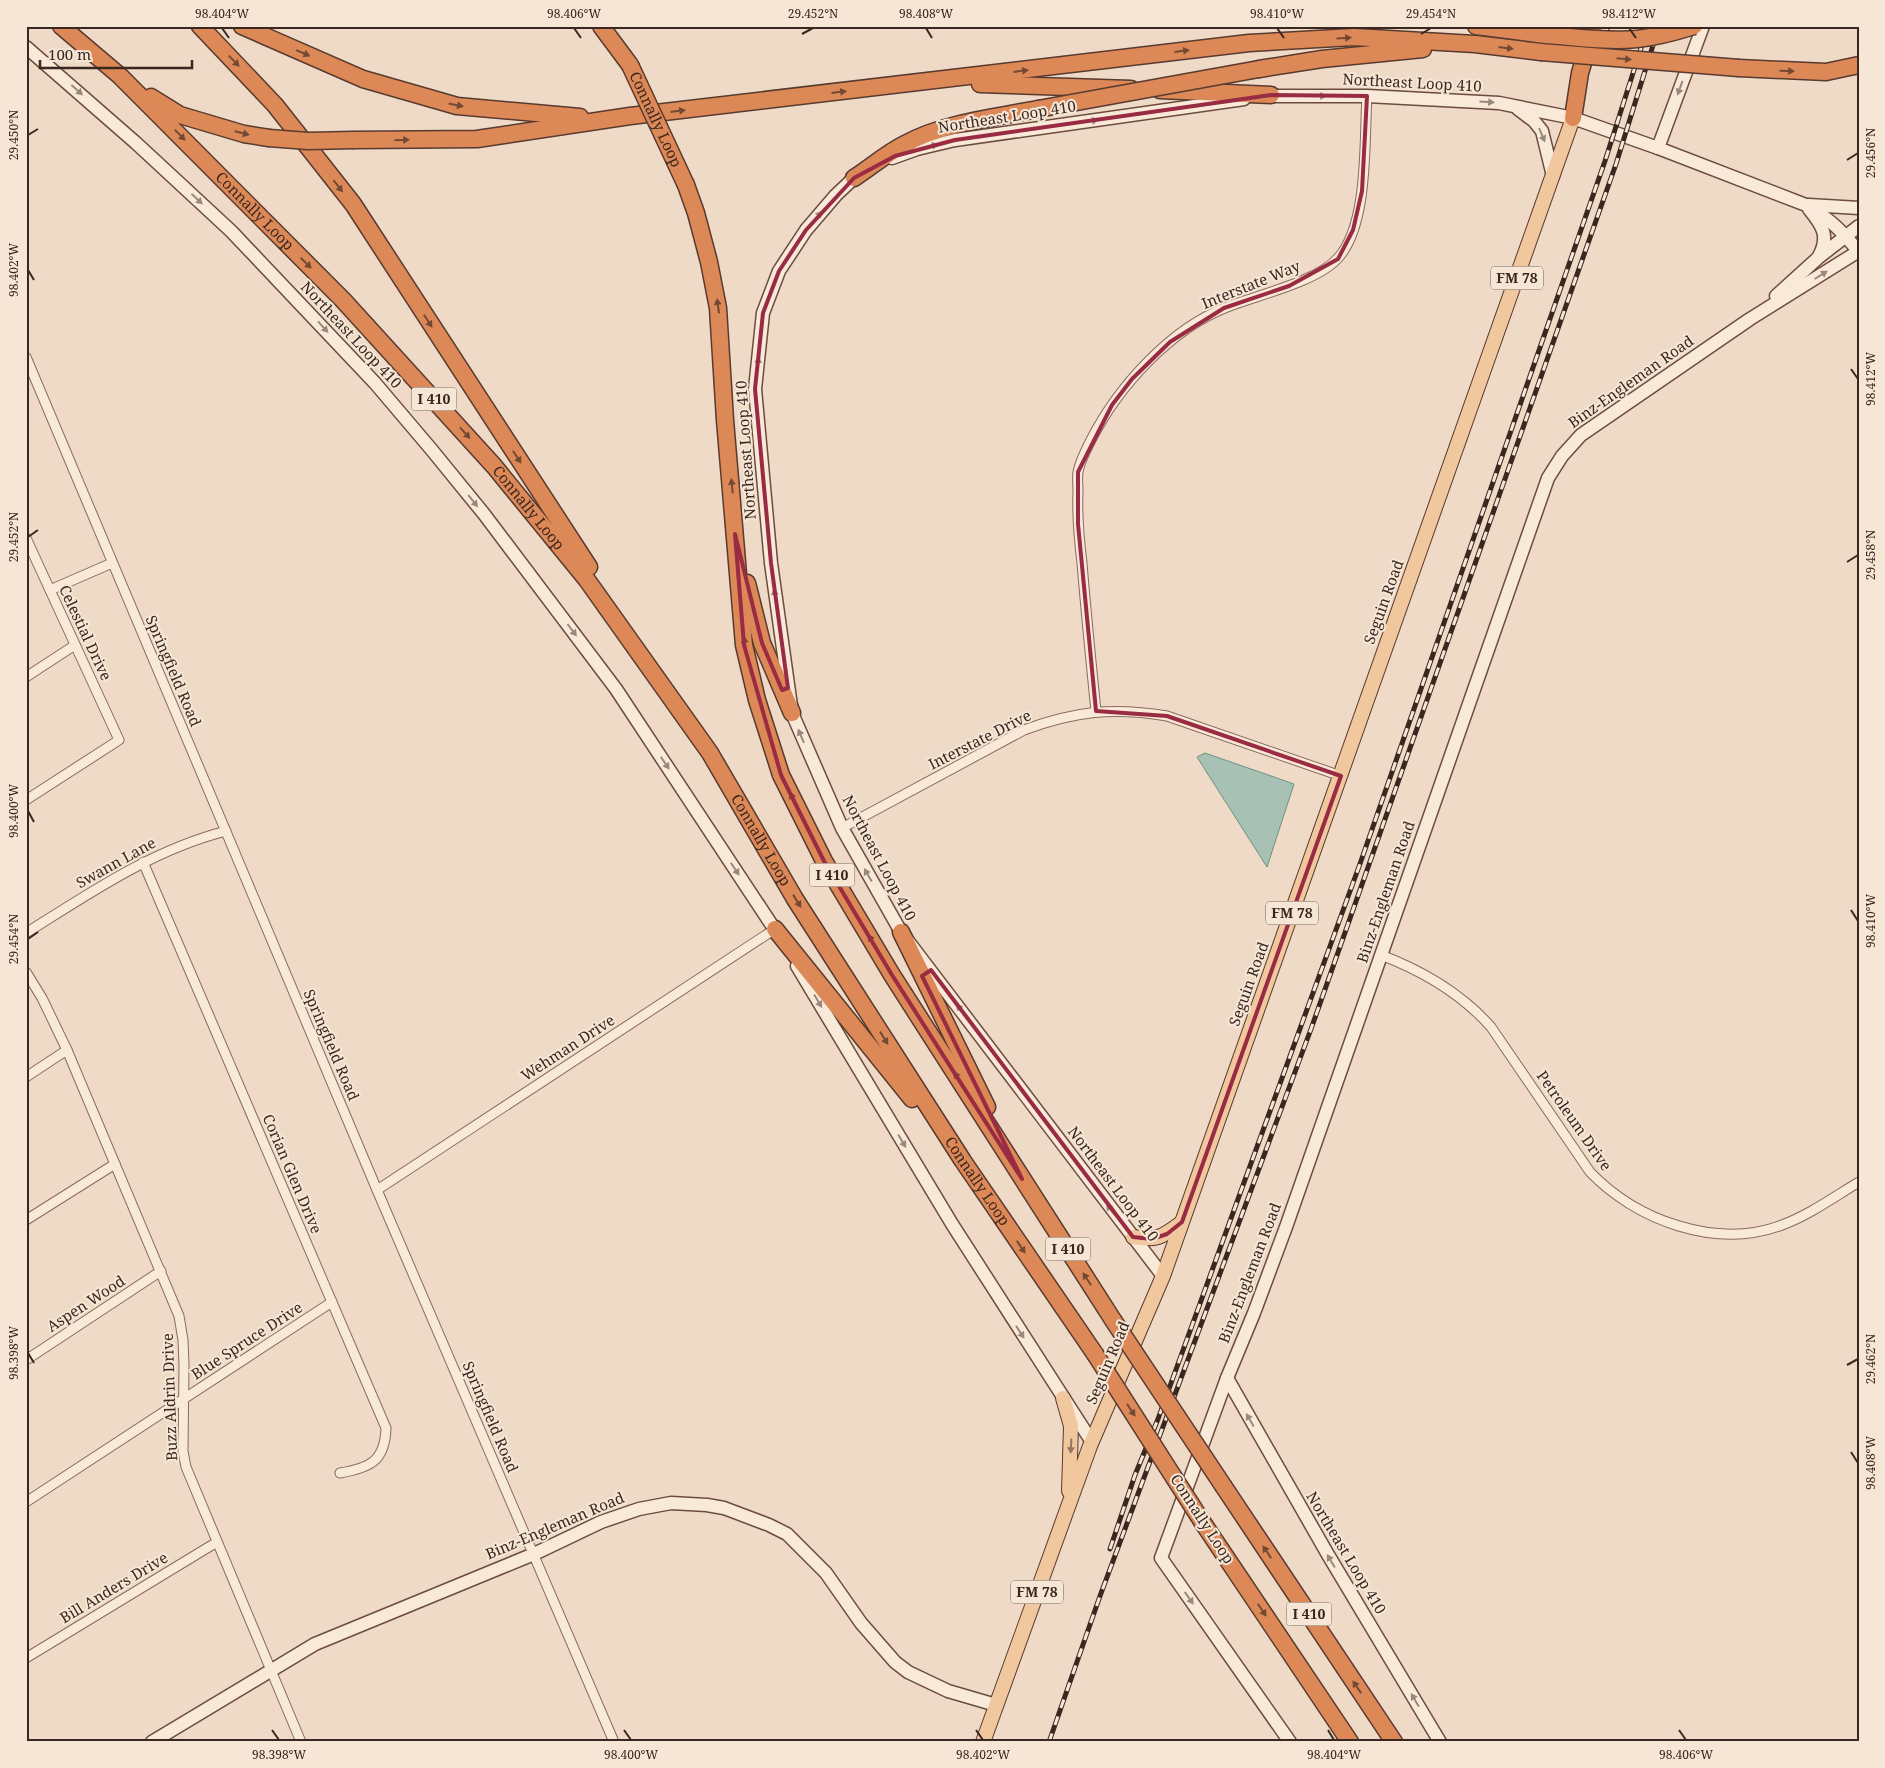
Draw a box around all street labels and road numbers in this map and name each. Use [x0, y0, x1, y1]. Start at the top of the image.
street label: Connally Loop [625, 68, 687, 170]
street label: Northeast Loop 410 [1342, 68, 1482, 96]
street label: Northeast Loop 410 [936, 95, 1077, 137]
street label: Connally Loop [212, 167, 299, 254]
street label: Interstate Way [1198, 255, 1303, 313]
road number: FM 78 [1491, 266, 1543, 290]
street label: Northeast Loop 410 [297, 277, 407, 392]
street label: Binz-Engleman Road [1564, 330, 1697, 432]
street label: Northeast Loop 410 [730, 380, 760, 520]
road number: I 410 [412, 388, 456, 410]
street label: Connally Loop [489, 461, 569, 554]
street label: Seguin Road [1359, 557, 1408, 647]
street label: Celestial Drive [55, 582, 117, 684]
street label: Springfield Road [141, 612, 206, 729]
street label: Interstate Drive [925, 705, 1034, 774]
street label: Connally Loop [727, 790, 796, 889]
street label: Northeast Loop 410 [838, 791, 921, 924]
street label: Binz-Engleman Road [1351, 818, 1419, 965]
street label: Swann Lane [72, 832, 159, 892]
road number: I 410 [810, 864, 854, 886]
road number: FM 78 [1266, 901, 1318, 924]
street label: Seguin Road [1224, 939, 1273, 1029]
street label: Springfield Road [299, 986, 364, 1103]
street label: Wehman Drive [517, 1009, 618, 1085]
street label: Petroleum Drive [1533, 1066, 1617, 1174]
street label: Corian Glen Drive [259, 1111, 327, 1237]
street label: Northeast Loop 410 [1064, 1122, 1164, 1245]
street label: Connally Loop [941, 1132, 1015, 1229]
street label: Binz-Engleman Road [1213, 1200, 1285, 1346]
road number: I 410 [1046, 1238, 1090, 1260]
street label: Aspen Wood [42, 1270, 128, 1336]
street label: Blue Spruce Drive [187, 1297, 306, 1384]
street label: Seguin Road [1081, 1318, 1134, 1407]
street label: Buzz Aldrin Drive [157, 1333, 181, 1461]
street label: Springfield Road [458, 1358, 523, 1475]
street label: Connally Loop [1166, 1470, 1239, 1567]
street label: Binz-Engleman Road [482, 1487, 627, 1563]
street label: Northeast Loop 410 [1302, 1488, 1391, 1617]
street label: Bill Anders Drive [56, 1547, 171, 1627]
road number: FM 78 [1011, 1580, 1063, 1604]
road number: I 410 [1286, 1602, 1332, 1626]

